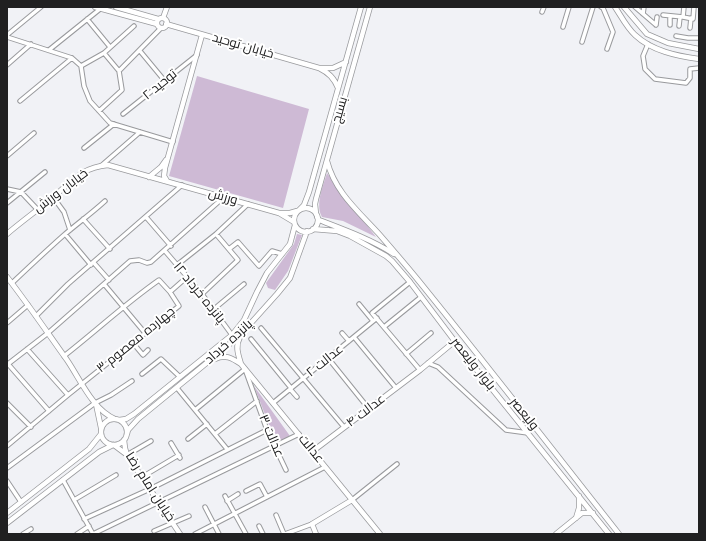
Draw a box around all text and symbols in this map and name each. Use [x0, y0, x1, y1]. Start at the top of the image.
street label: خیابان توحید [210, 30, 276, 62]
street label: توحید ۲ [140, 67, 180, 103]
street label: بسیج [329, 95, 351, 125]
street label: خیابان ورزش [31, 165, 91, 217]
street label: ورزش [207, 185, 239, 209]
street label: پانزده خرداد ۱۲ [170, 259, 228, 327]
street label: چهارده معصوم ۳ [94, 304, 178, 376]
street label: پانزده خرداد [202, 316, 256, 368]
street label: بلوار ولیعصر [448, 334, 498, 394]
street label: عدالت ۲ [303, 341, 347, 381]
street label: عدالت ۴ [344, 391, 388, 431]
street label: ولیعصر [506, 395, 542, 433]
street label: عدالت ۳ [255, 412, 287, 460]
street label: عدالت [295, 432, 327, 466]
street label: خیابان امام رضا [122, 449, 178, 525]

